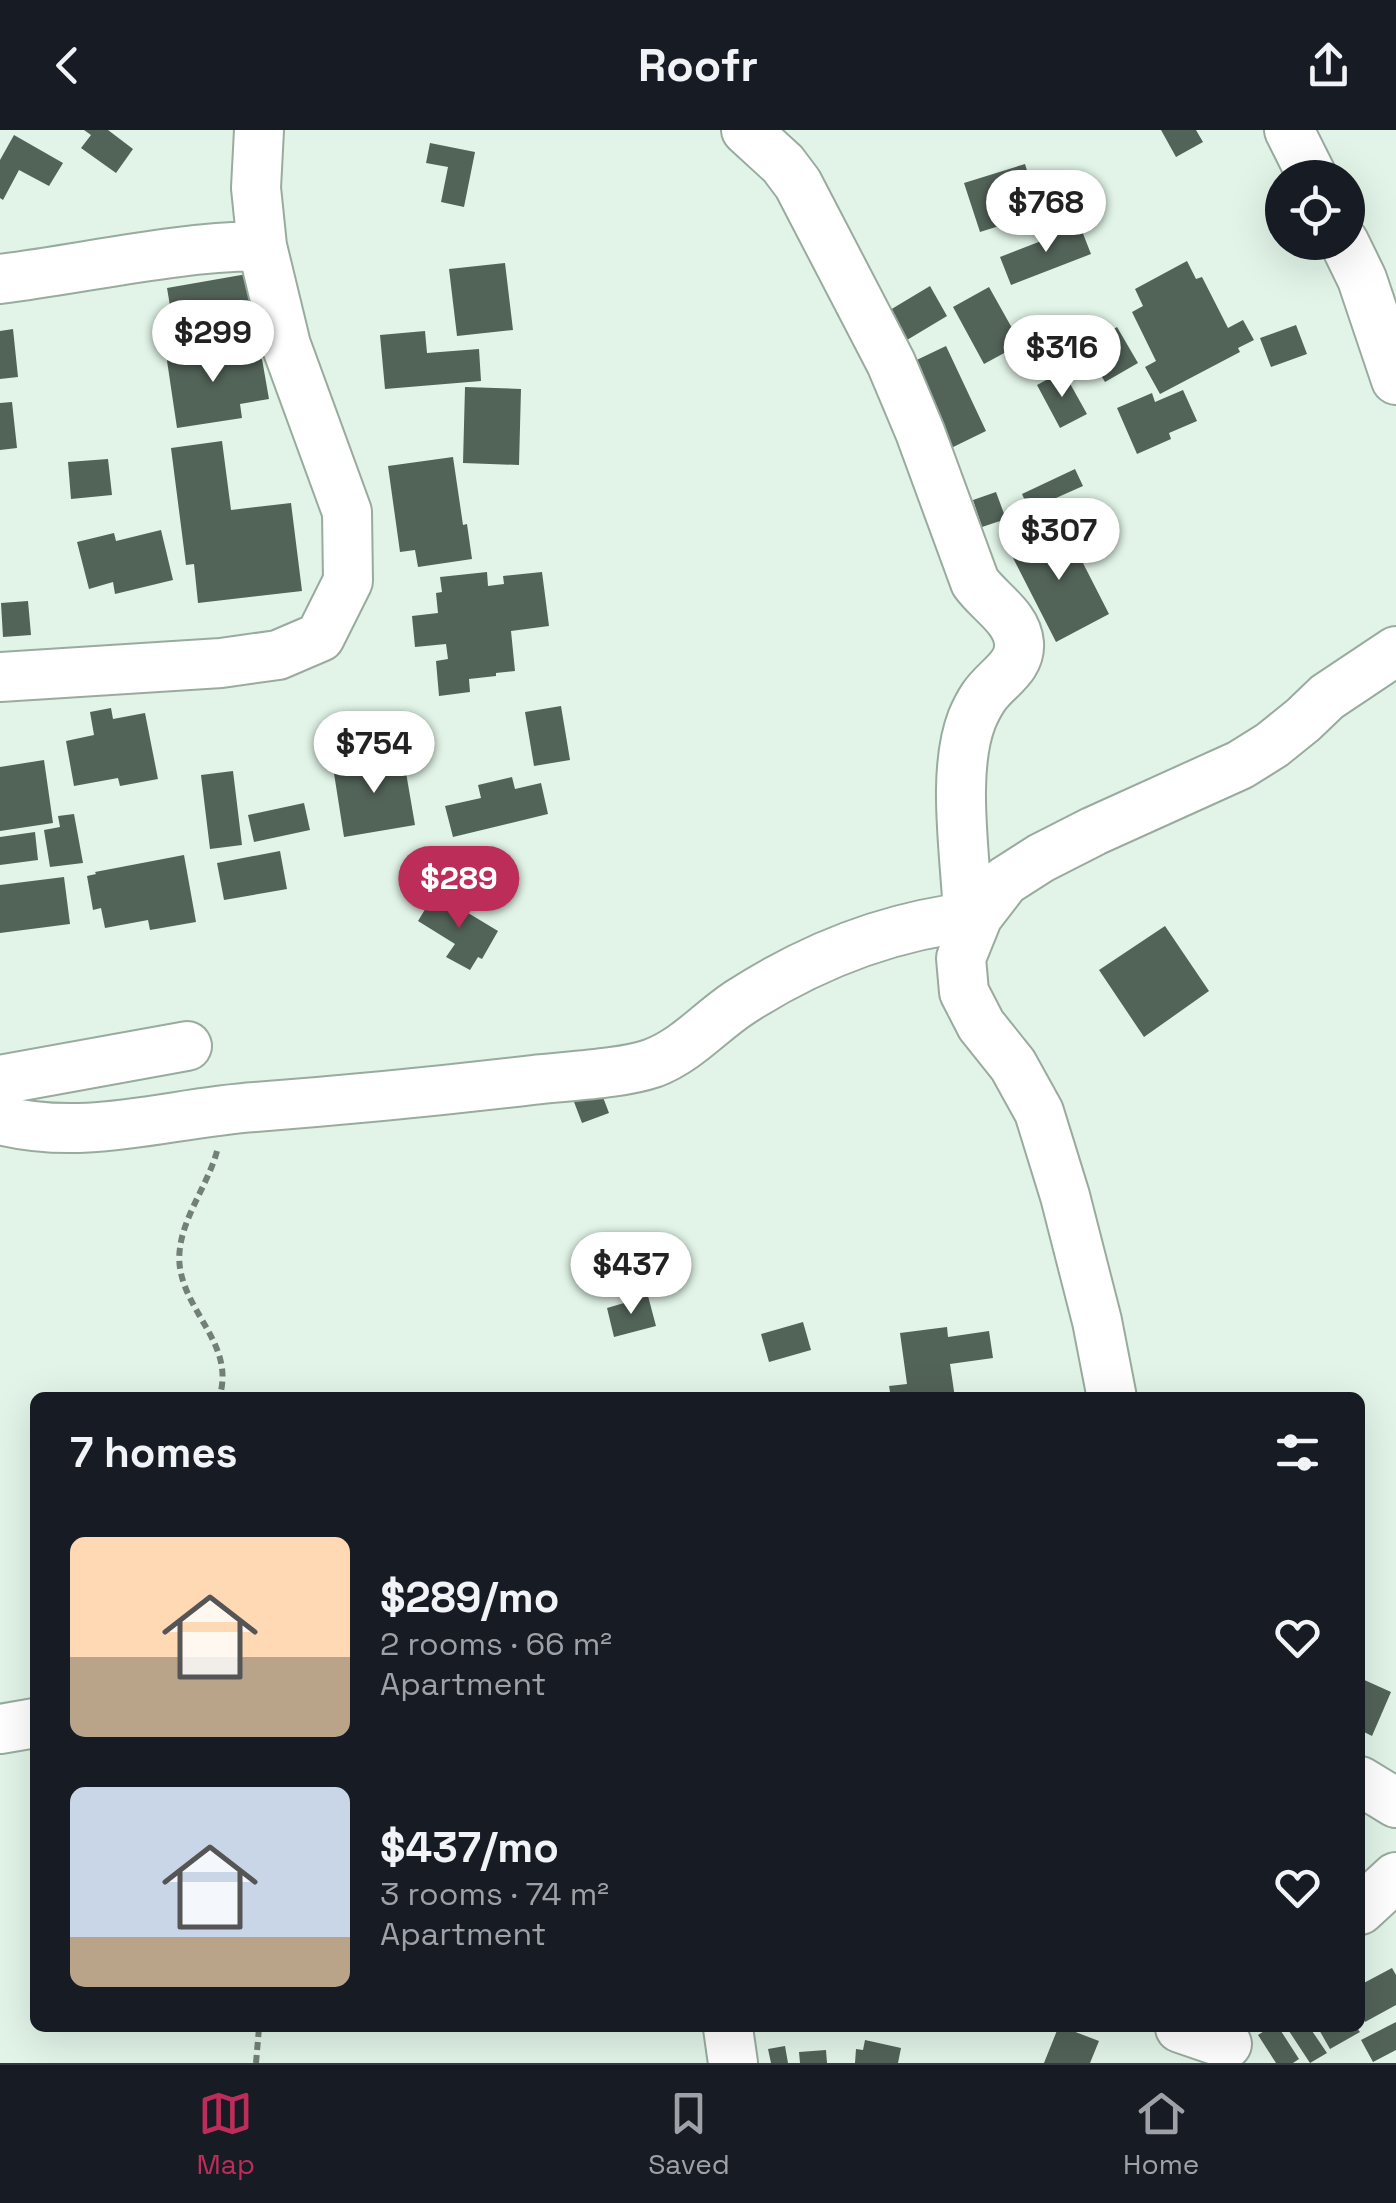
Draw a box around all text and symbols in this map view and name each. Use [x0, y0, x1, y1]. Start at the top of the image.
text: Roofr [638, 37, 758, 94]
icon: back [40, 38, 95, 93]
icon: share [1301, 38, 1356, 93]
map controls [1265, 160, 1365, 260]
button: locate [1265, 160, 1365, 260]
pin: $768 [987, 170, 1105, 255]
text: $768 [1008, 182, 1084, 222]
pin: $299 [154, 300, 272, 385]
text: $299 [174, 312, 252, 352]
pin: $316 [1003, 315, 1121, 400]
text: $316 [1026, 327, 1098, 367]
pin: $307 [1000, 498, 1118, 583]
text: $307 [1021, 510, 1097, 550]
pin: $754 [315, 711, 433, 796]
text: $754 [336, 723, 412, 763]
pin: $289 [400, 846, 518, 931]
text: $289 [420, 858, 498, 898]
pin: $437 [572, 1232, 690, 1317]
text: $437 [593, 1244, 669, 1284]
icon: filters [1270, 1425, 1325, 1480]
text: 7 homes [70, 1426, 238, 1479]
text: $289/mo [380, 1571, 559, 1624]
icon: home [150, 1577, 270, 1697]
icon: heart [1270, 1610, 1325, 1665]
text: 2 rooms · 66 m² [380, 1624, 612, 1664]
text: Apartment [380, 1664, 546, 1704]
text: $437/mo [380, 1821, 559, 1874]
icon: home [150, 1827, 270, 1947]
icon: heart [1270, 1860, 1325, 1915]
text: 3 rooms · 74 m² [380, 1874, 609, 1914]
text: Apartment [380, 1914, 546, 1954]
tab: Map [197, 2086, 255, 2182]
tab: Saved [648, 2086, 730, 2182]
tab: Home [1123, 2086, 1199, 2182]

